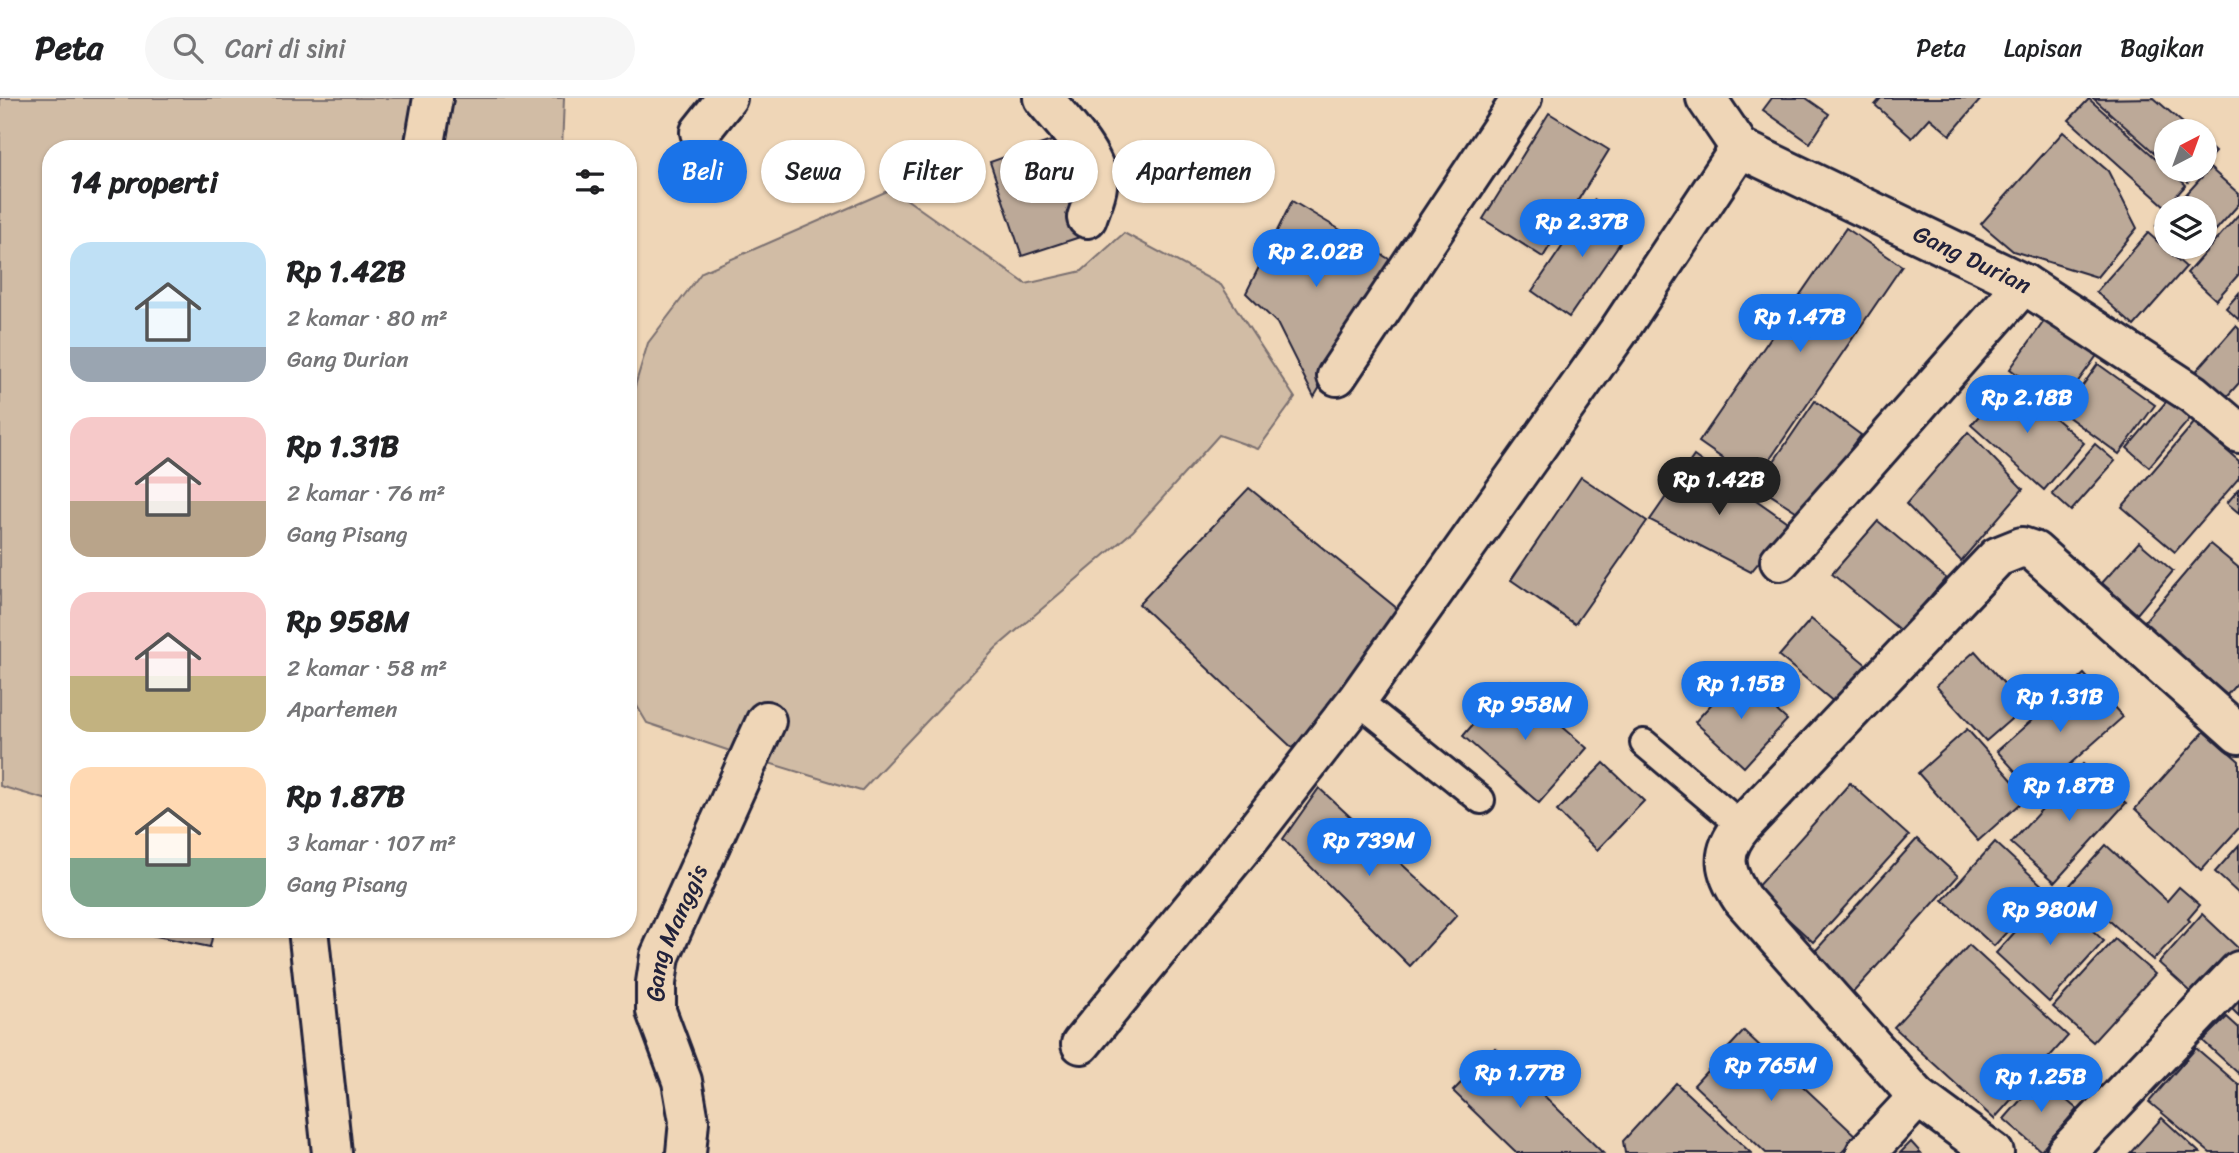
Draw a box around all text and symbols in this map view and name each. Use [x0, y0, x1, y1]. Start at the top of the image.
search box [145, 17, 635, 80]
text: Peta [35, 19, 103, 77]
text: Cari di sini [225, 25, 346, 71]
text: Peta [1916, 27, 1966, 69]
text: Lapisan [2004, 27, 2082, 69]
text: Bagikan [2120, 27, 2204, 69]
icon: search [169, 29, 207, 67]
north arrow [2154, 119, 2217, 182]
map controls [2154, 119, 2217, 259]
chip: Beli [658, 140, 747, 203]
chip: Sewa [761, 140, 865, 203]
chip: Filter [879, 140, 986, 203]
chip: Baru [1000, 140, 1098, 203]
chip: Apartemen [1112, 140, 1275, 203]
text: 14 properti [70, 155, 218, 209]
icon: filters [571, 163, 609, 201]
button: layers [2154, 196, 2217, 259]
pin: Rp 2.37B [1510, 200, 1654, 259]
text: Rp 2.37B [1536, 201, 1628, 242]
street label: Gang Durian [1906, 213, 2039, 306]
pin: Rp 2.02B [1244, 230, 1388, 289]
text: Rp 2.02B [1269, 231, 1363, 272]
text: Rp 1.42B [287, 244, 406, 298]
icon: home [126, 270, 210, 354]
pin: Rp 1.47B [1728, 294, 1872, 354]
text: Rp 1.47B [1755, 296, 1845, 337]
text: 2 kamar · 80 m² [287, 298, 448, 339]
text: Gang Durian [287, 339, 409, 380]
pin: Rp 2.18B [1955, 376, 2099, 435]
text: Rp 2.18B [1982, 377, 2072, 418]
text: Rp 1.31B [287, 419, 399, 473]
icon: home [126, 445, 210, 529]
pin: Rp 1.42B [1647, 458, 1791, 517]
text: Rp 1.42B [1673, 459, 1765, 500]
text: 2 kamar · 76 m² [287, 473, 446, 514]
text: Gang Pisang [287, 514, 408, 555]
text: Rp 958M [287, 594, 409, 648]
icon: home [126, 620, 210, 704]
text: 2 kamar · 58 m² [287, 648, 447, 689]
pin: Rp 1.15B [1669, 662, 1813, 721]
text: Rp 1.15B [1697, 663, 1785, 704]
pin: Rp 1.31B [1988, 674, 2132, 734]
text: Rp 1.31B [2017, 676, 2103, 717]
pin: Rp 958M [1460, 682, 1590, 742]
text: Rp 958M [1478, 684, 1572, 725]
text: Apartemen [287, 689, 397, 730]
pin: Rp 1.87B [1997, 764, 2141, 823]
text: Rp 1.87B [2024, 765, 2114, 806]
text: Rp 1.87B [287, 769, 405, 823]
icon: home [126, 795, 210, 879]
pin: Rp 739M [1304, 818, 1434, 878]
text: Rp 739M [1323, 820, 1415, 861]
text: 3 kamar · 107 m² [287, 823, 456, 864]
street label: Gang Manggis [635, 857, 720, 1002]
text: Gang Pisang [287, 864, 408, 905]
pin: Rp 980M [1985, 888, 2115, 947]
text: Rp 980M [2003, 889, 2097, 930]
pin: Rp 765M [1706, 1044, 1836, 1103]
text: Rp 765M [1725, 1045, 1817, 1086]
pin: Rp 1.77B [1448, 1051, 1592, 1110]
text: Rp 1.77B [1475, 1052, 1565, 1093]
pin: Rp 1.25B [1969, 1054, 2113, 1114]
text: Rp 1.25B [1996, 1056, 2086, 1097]

